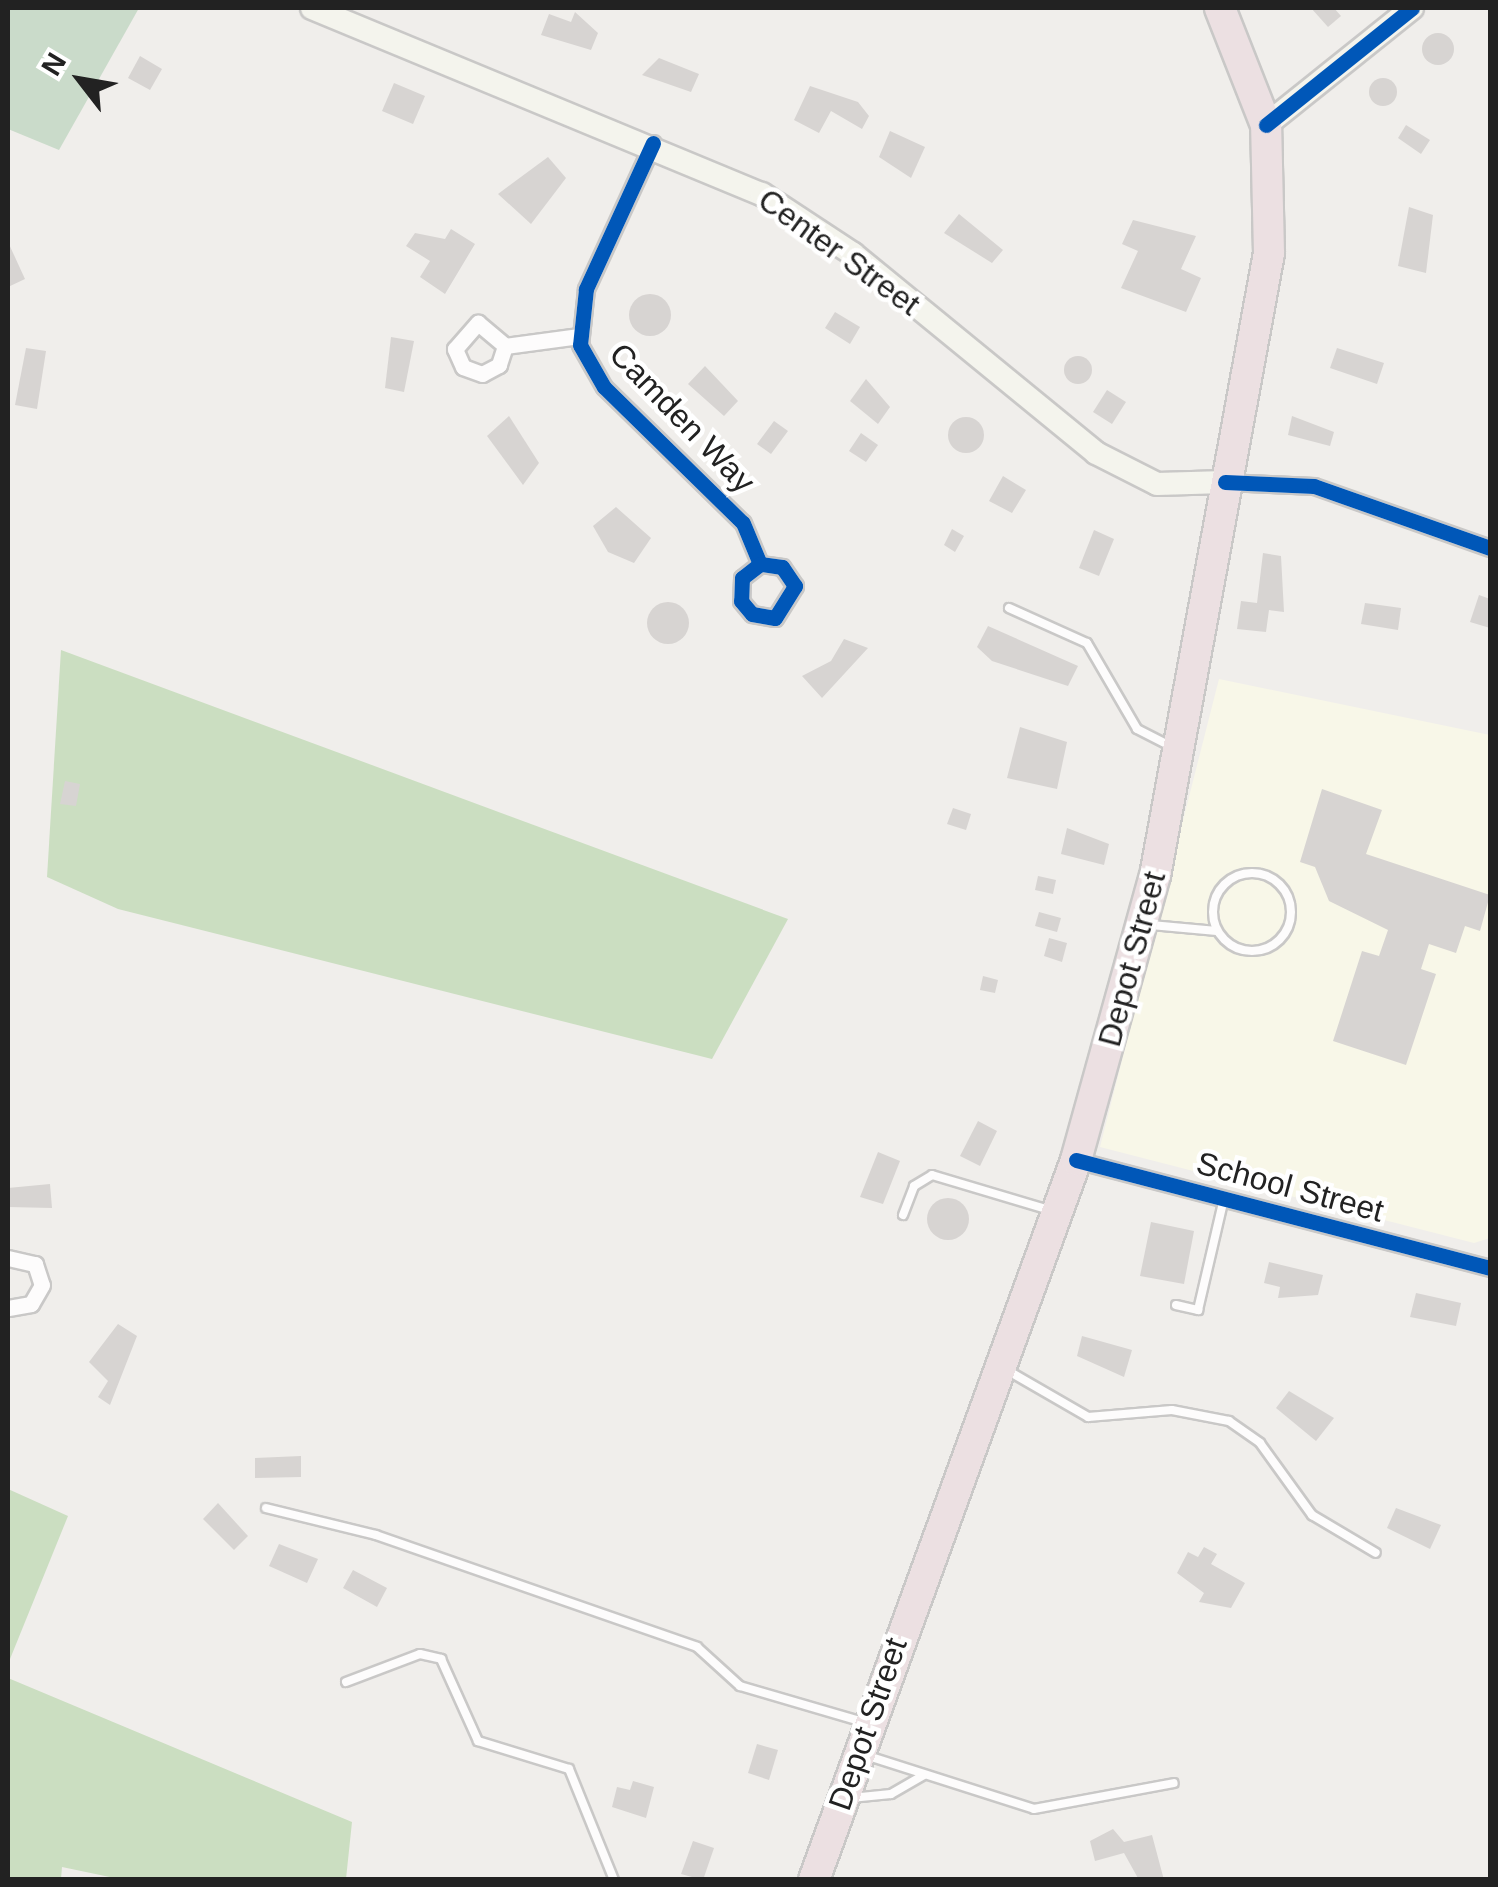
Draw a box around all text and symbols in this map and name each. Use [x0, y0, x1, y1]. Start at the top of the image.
north arrow [30, 30, 130, 130]
text: N [35, 48, 72, 81]
street label: Center Street [751, 181, 927, 323]
street label: Camden Way [601, 335, 763, 501]
street label: Depot Street [1090, 867, 1174, 1051]
street label: School Street [1192, 1144, 1388, 1230]
street label: Depot Street [821, 1633, 915, 1815]

